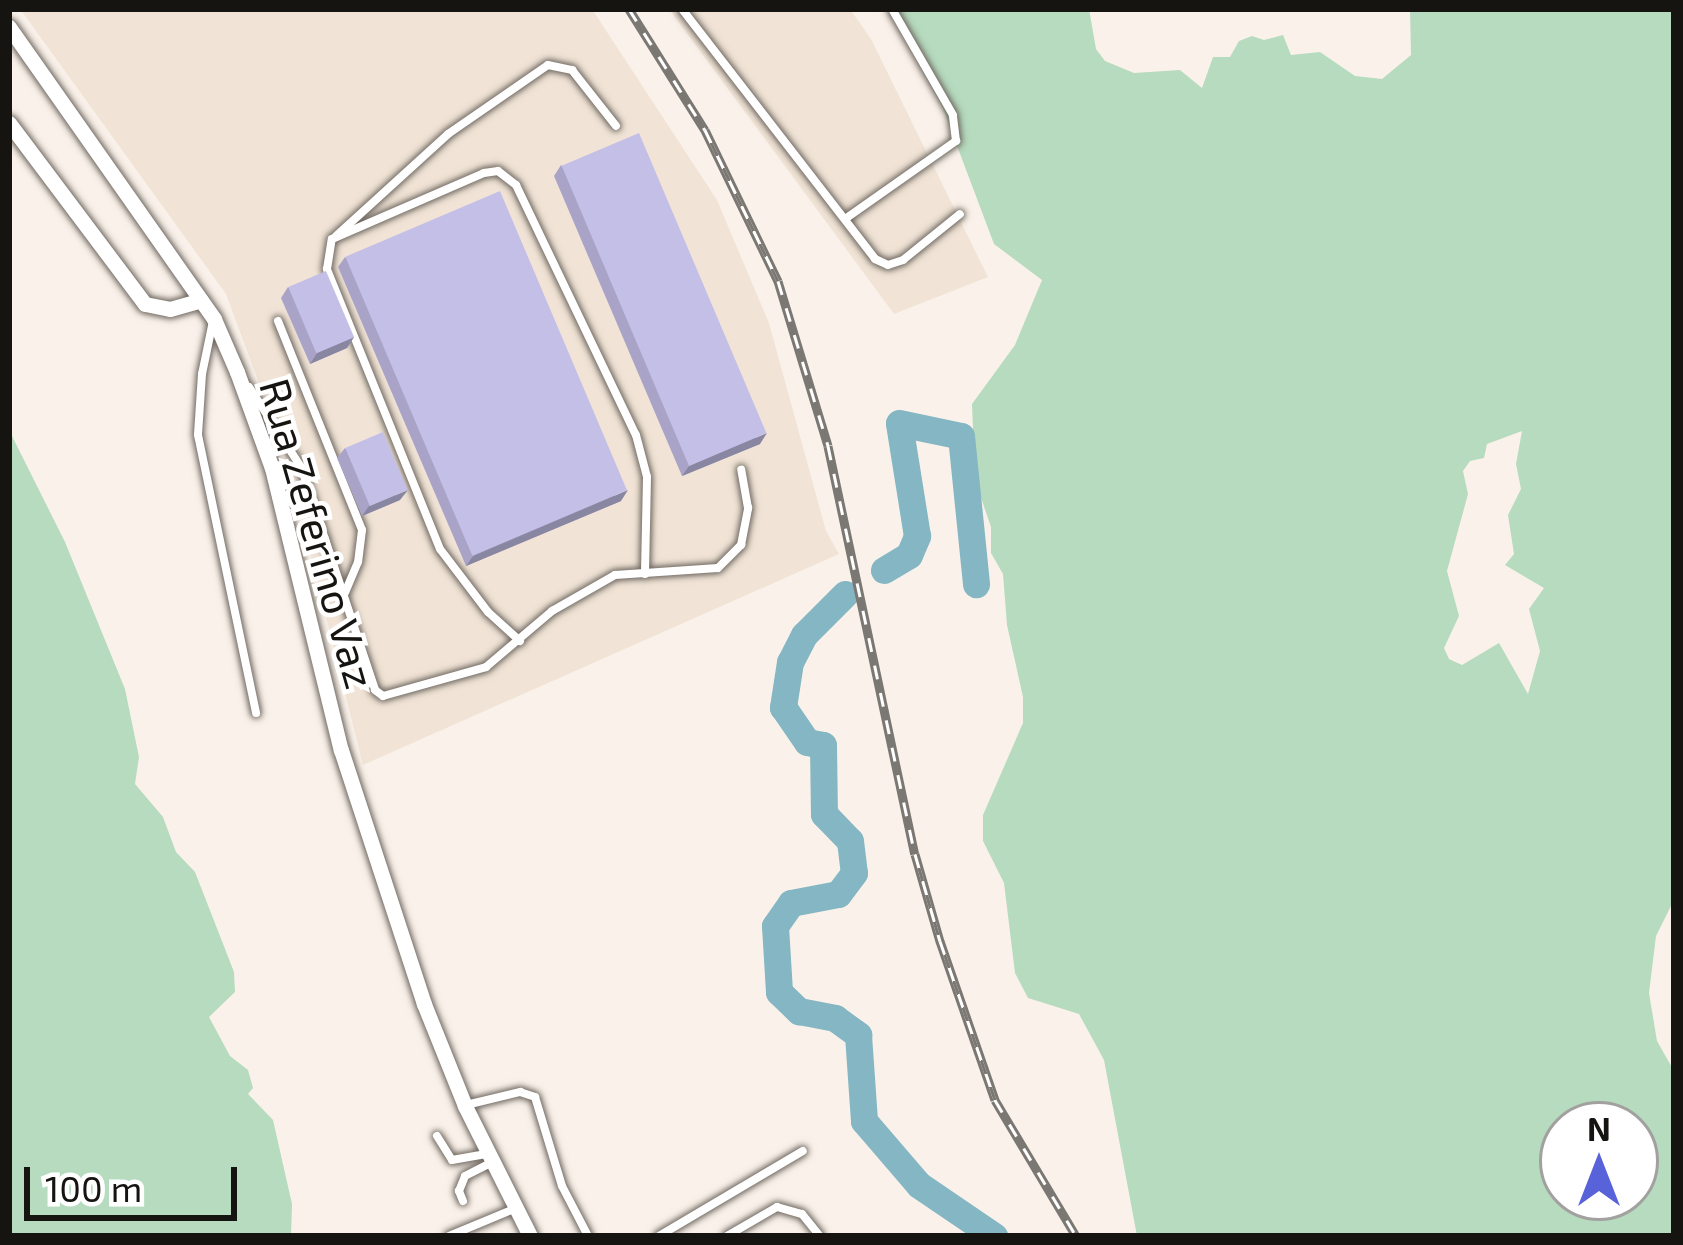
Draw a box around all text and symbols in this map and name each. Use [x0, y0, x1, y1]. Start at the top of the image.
street label: Rua Zeferino Vaz [251, 372, 387, 694]
north arrow [1539, 1101, 1659, 1221]
text: N [1587, 1108, 1611, 1148]
scale bar [30, 1143, 243, 1217]
text: 100 m [45, 1166, 142, 1209]

